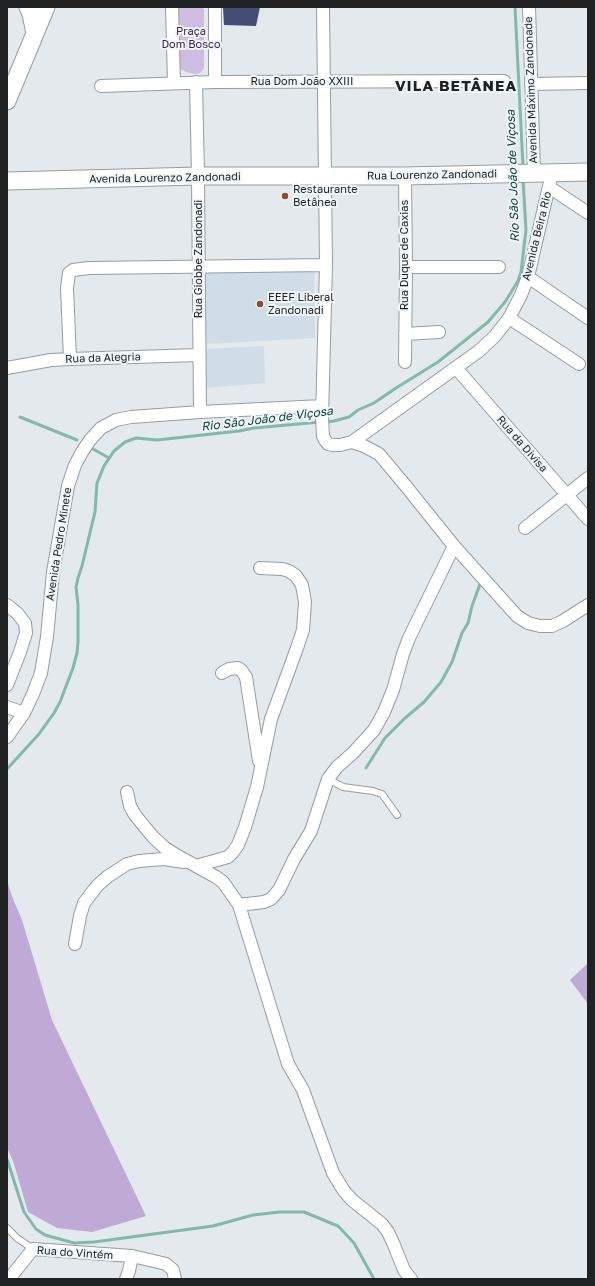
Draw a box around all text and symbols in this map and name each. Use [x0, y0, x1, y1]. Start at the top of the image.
street label: Avenida Máximo Zandonade [522, 16, 540, 164]
park label: Praça Dom Bosco [161, 25, 221, 51]
street label: Rua Dom João XXIII [251, 75, 353, 89]
district label: VILA BETÂNEA [395, 77, 517, 95]
water label: Rio São João de Viçosa [503, 110, 523, 242]
street label: Rua Lourenzo Zandonadi [367, 167, 497, 183]
street label: Avenida Lourenzo Zandonadi [89, 170, 241, 186]
place label: Restaurante Betânea [293, 183, 358, 209]
street label: Avenida Beira Rio [520, 190, 554, 282]
marker: Restaurante Betânea [280, 191, 290, 201]
street label: Rua Giobbe Zandonadi [192, 200, 206, 318]
street label: Rua Duque de Caxias [398, 200, 412, 310]
place label: EEEF Liberal Zandonadi [268, 291, 334, 317]
marker: EEEF Liberal Zandonadi [255, 299, 265, 309]
street label: Rua da Alegria [65, 350, 141, 366]
water label: Rio São João de Viçosa [200, 404, 334, 434]
street label: Rua da Divisa [494, 413, 550, 475]
street label: Avenida Pedro Minete [44, 486, 74, 602]
street label: Rua do Vintém [36, 1244, 114, 1262]

